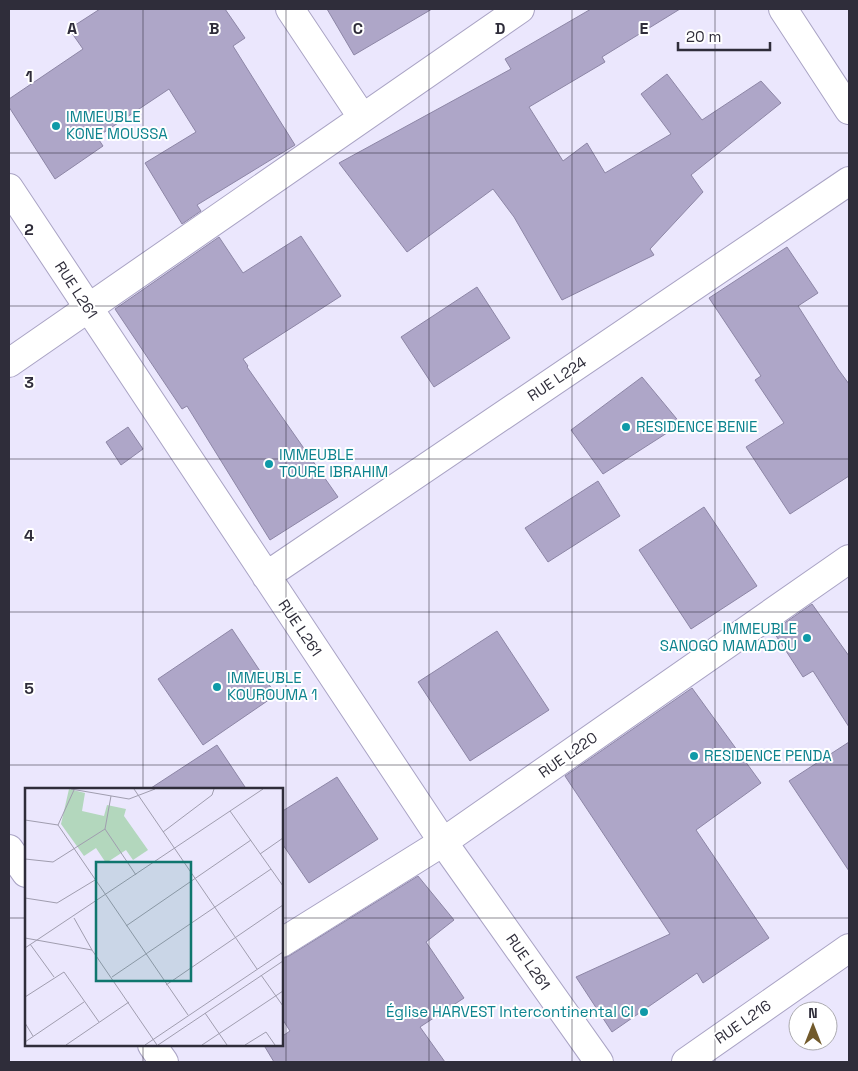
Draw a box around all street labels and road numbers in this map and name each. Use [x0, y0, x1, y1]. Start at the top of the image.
street label: RUE L261 [51, 258, 102, 322]
street label: RUE L224 [524, 352, 590, 405]
street label: RUE L261 [275, 596, 326, 660]
street label: RUE L220 [535, 727, 601, 782]
street label: RUE L261 [502, 930, 555, 994]
street label: RUE L216 [711, 995, 775, 1048]

